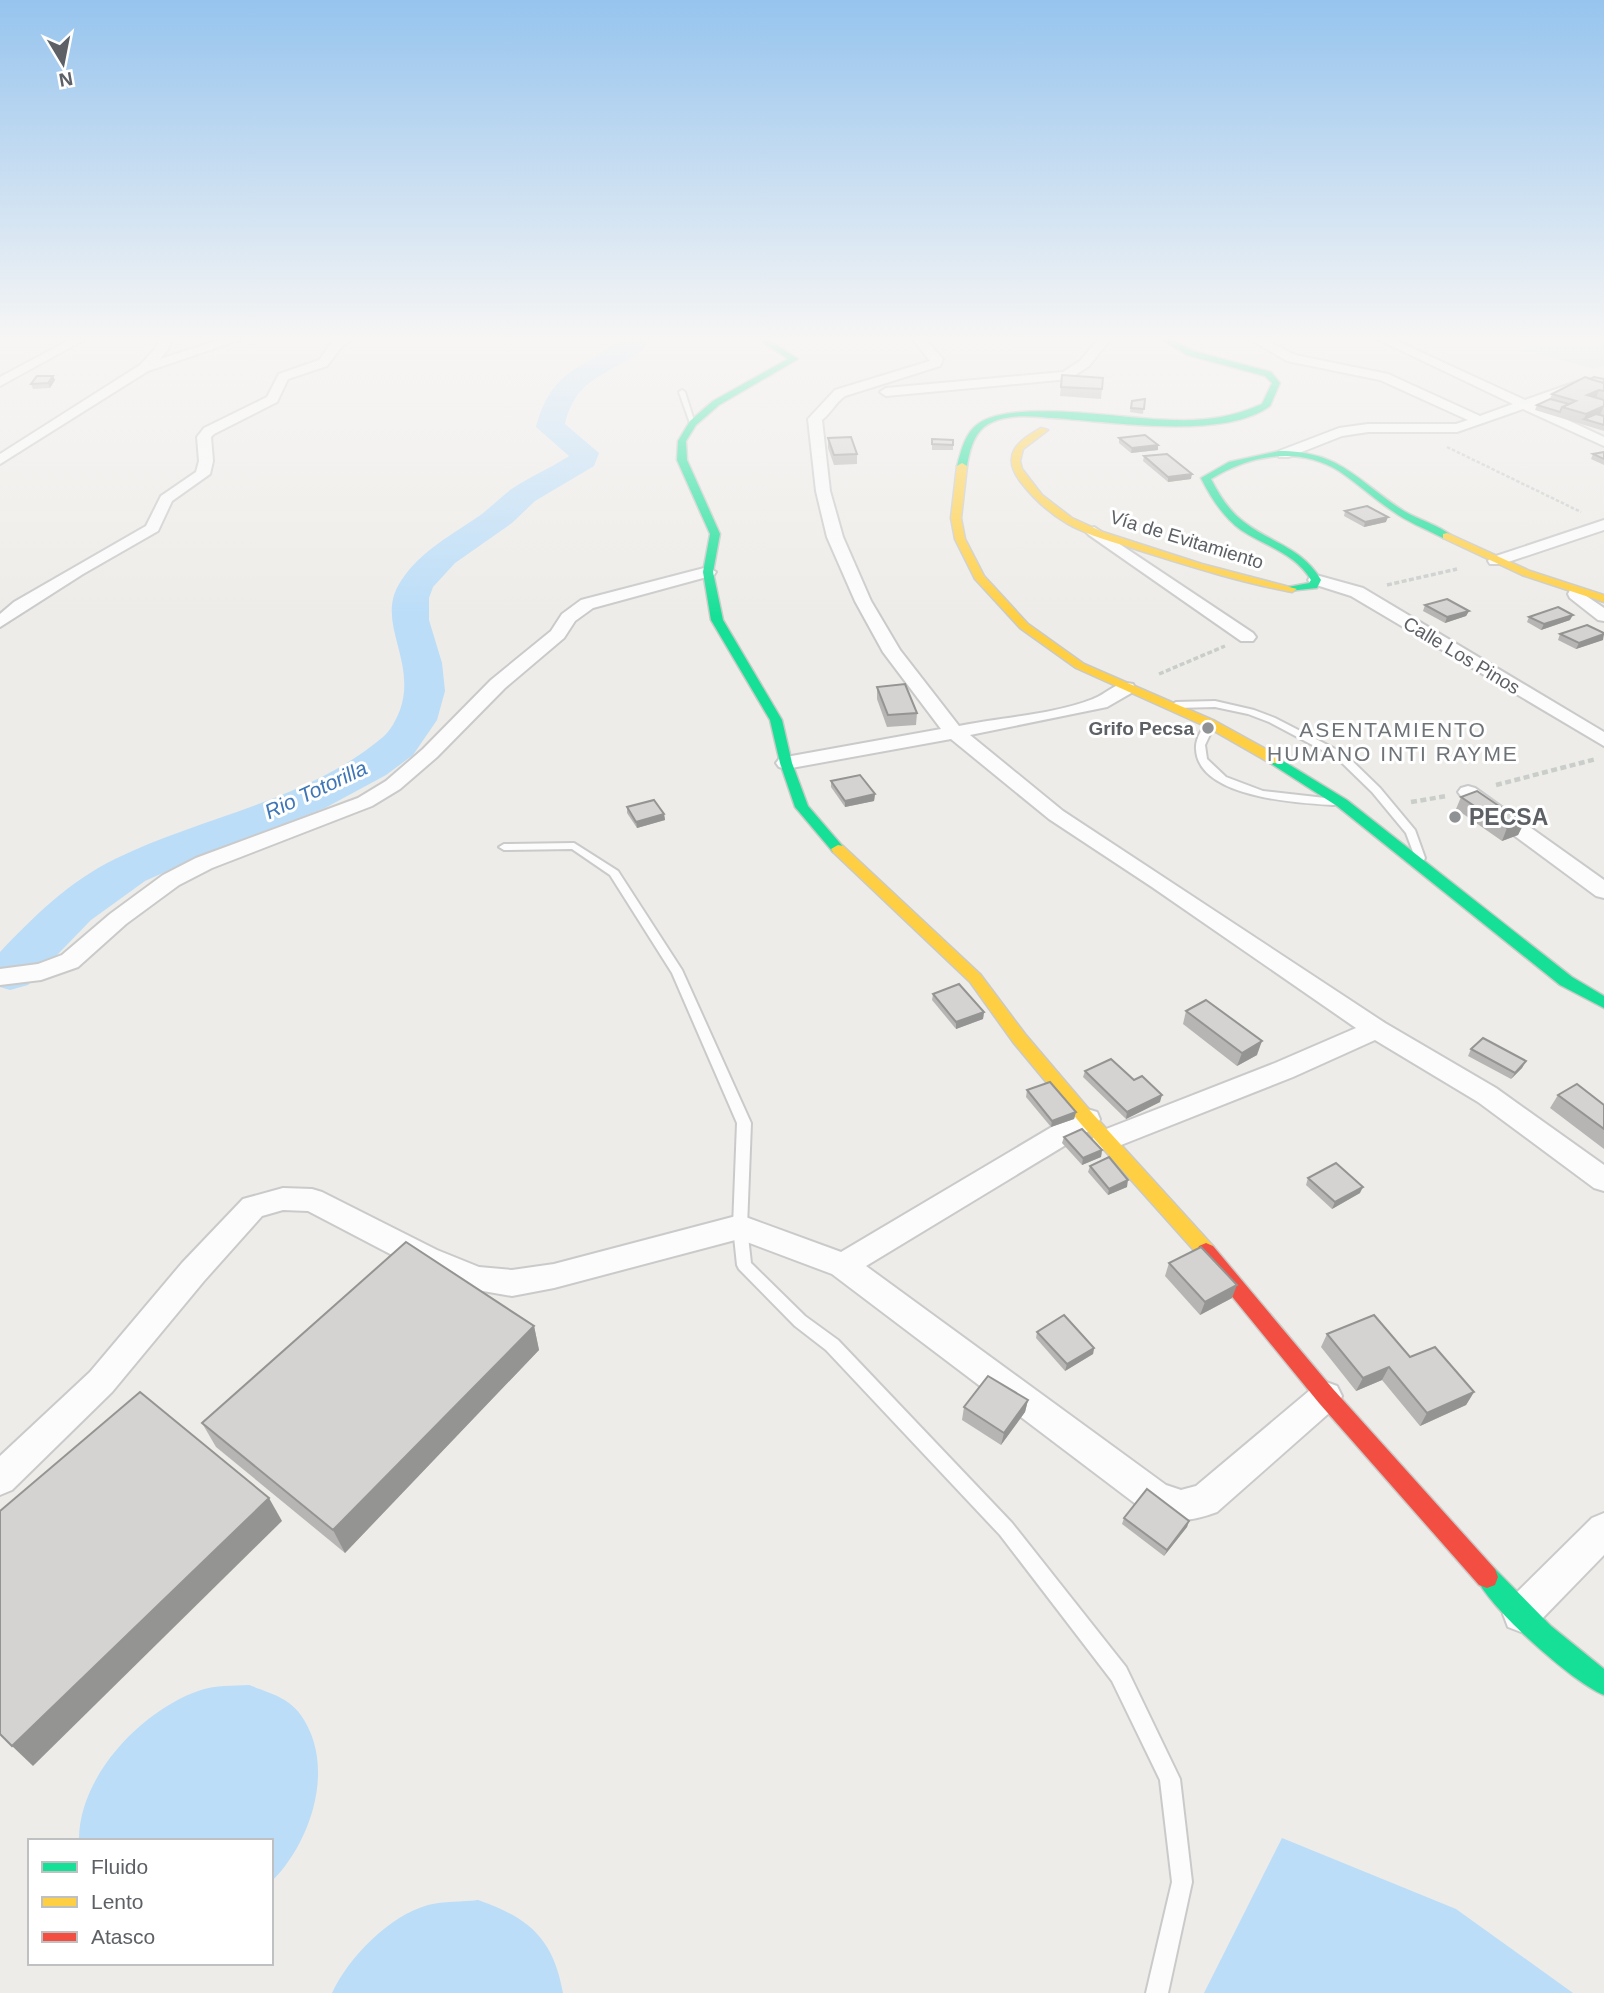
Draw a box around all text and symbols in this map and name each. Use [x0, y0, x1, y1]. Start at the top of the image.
north arrow [28, 28, 98, 98]
text: N [57, 68, 74, 91]
street label: Vía de Evitamiento [1108, 506, 1266, 573]
street label: Calle Los Pinos [1400, 612, 1524, 698]
place label: Grifo Pecsa [1088, 718, 1194, 739]
district label: ASENTAMIENTO HUMANO INTI RAYME [1267, 718, 1519, 765]
marker: Grifo Pecsa [1200, 720, 1216, 736]
water label: Rio Totorilla [261, 756, 371, 823]
place label: PECSA [1469, 804, 1548, 830]
marker: PECSA [1447, 809, 1463, 825]
legend [28, 1839, 273, 1965]
text: Fluido [91, 1855, 148, 1878]
text: Lento [91, 1890, 144, 1913]
text: Atasco [91, 1925, 155, 1948]

